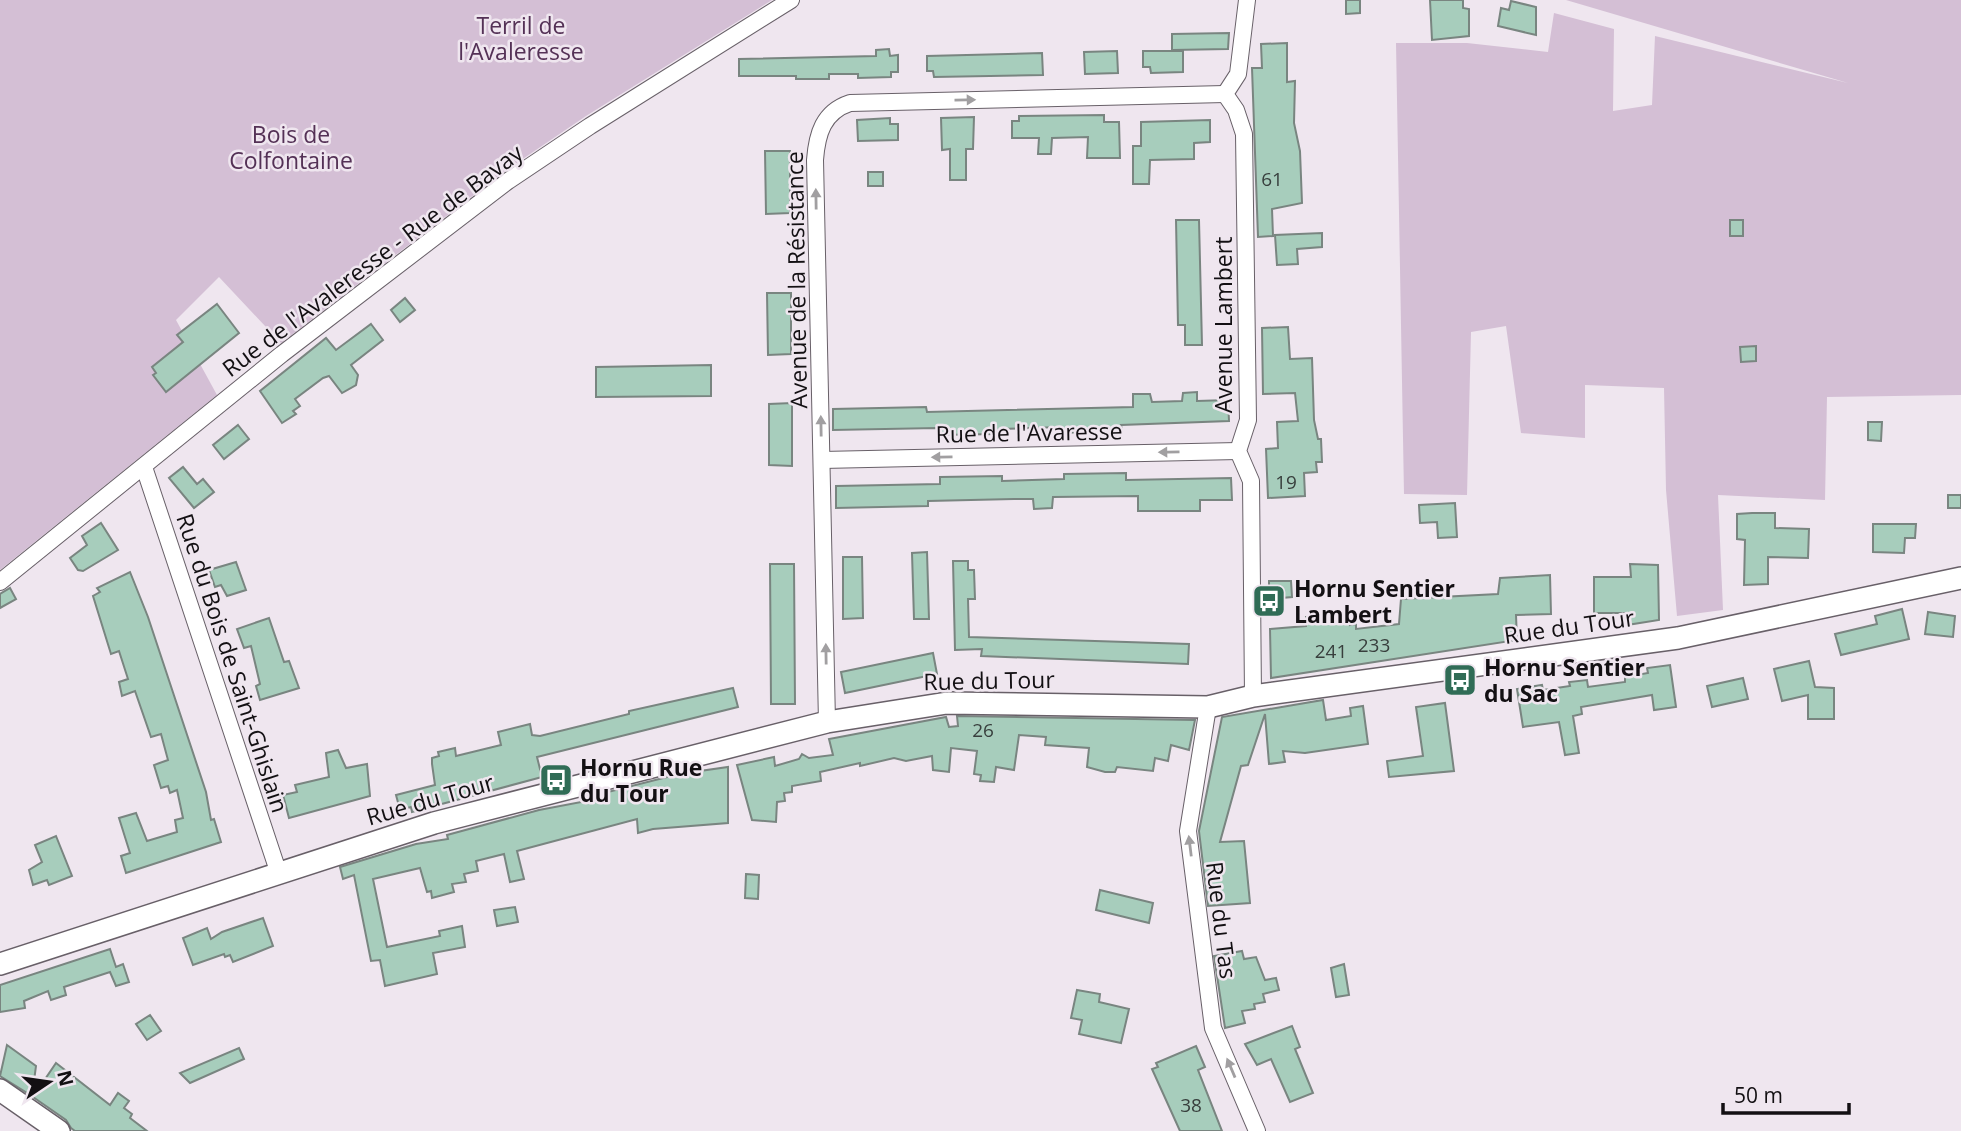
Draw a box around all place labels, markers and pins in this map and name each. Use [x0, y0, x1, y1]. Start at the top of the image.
place label: Hornu Sentier Lambert [1294, 572, 1455, 630]
bus stop icon: Hornu Sentier Lambert [1250, 582, 1288, 620]
place label: Hornu Sentier du Sac [1484, 651, 1645, 709]
bus stop icon: Hornu Sentier du Sac [1441, 661, 1479, 699]
place label: Hornu Rue du Tour [580, 751, 702, 809]
bus stop icon: Hornu Rue du Tour [537, 761, 575, 799]

